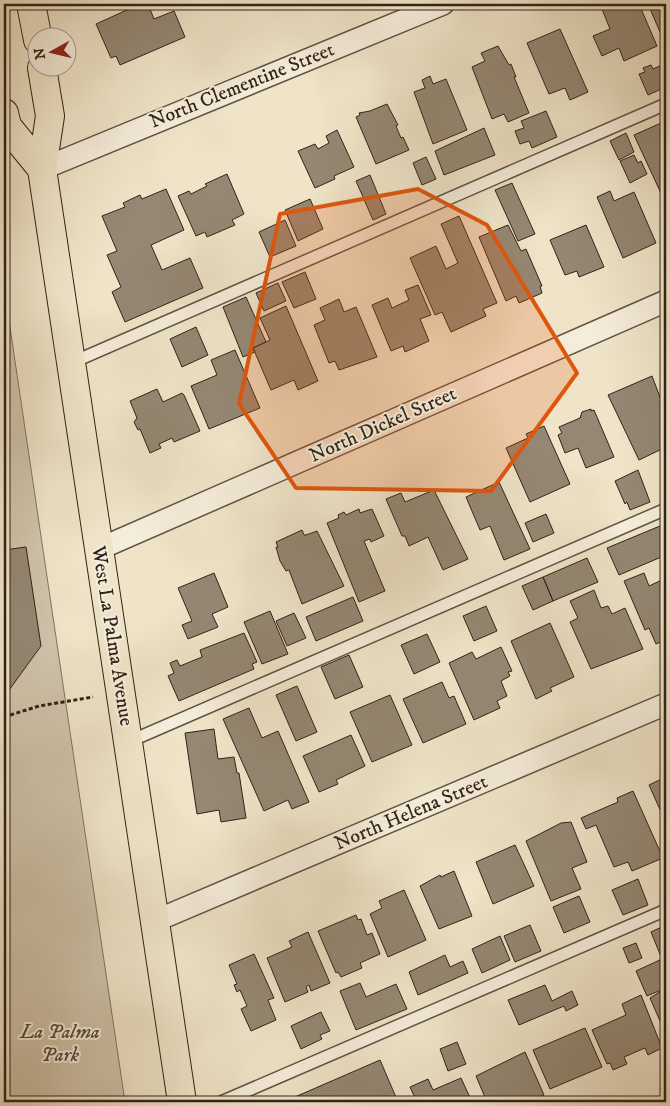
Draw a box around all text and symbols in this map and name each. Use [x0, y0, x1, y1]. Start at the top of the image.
north arrow [28, 28, 78, 78]
street label: North Clementine Street [146, 37, 338, 135]
text: N [30, 46, 50, 61]
street label: North Dickel Street [305, 381, 461, 469]
street label: West La Palma Avenue [85, 543, 139, 728]
street label: North Helena Street [331, 769, 491, 857]
park label: La Palma Park [19, 1020, 100, 1068]

